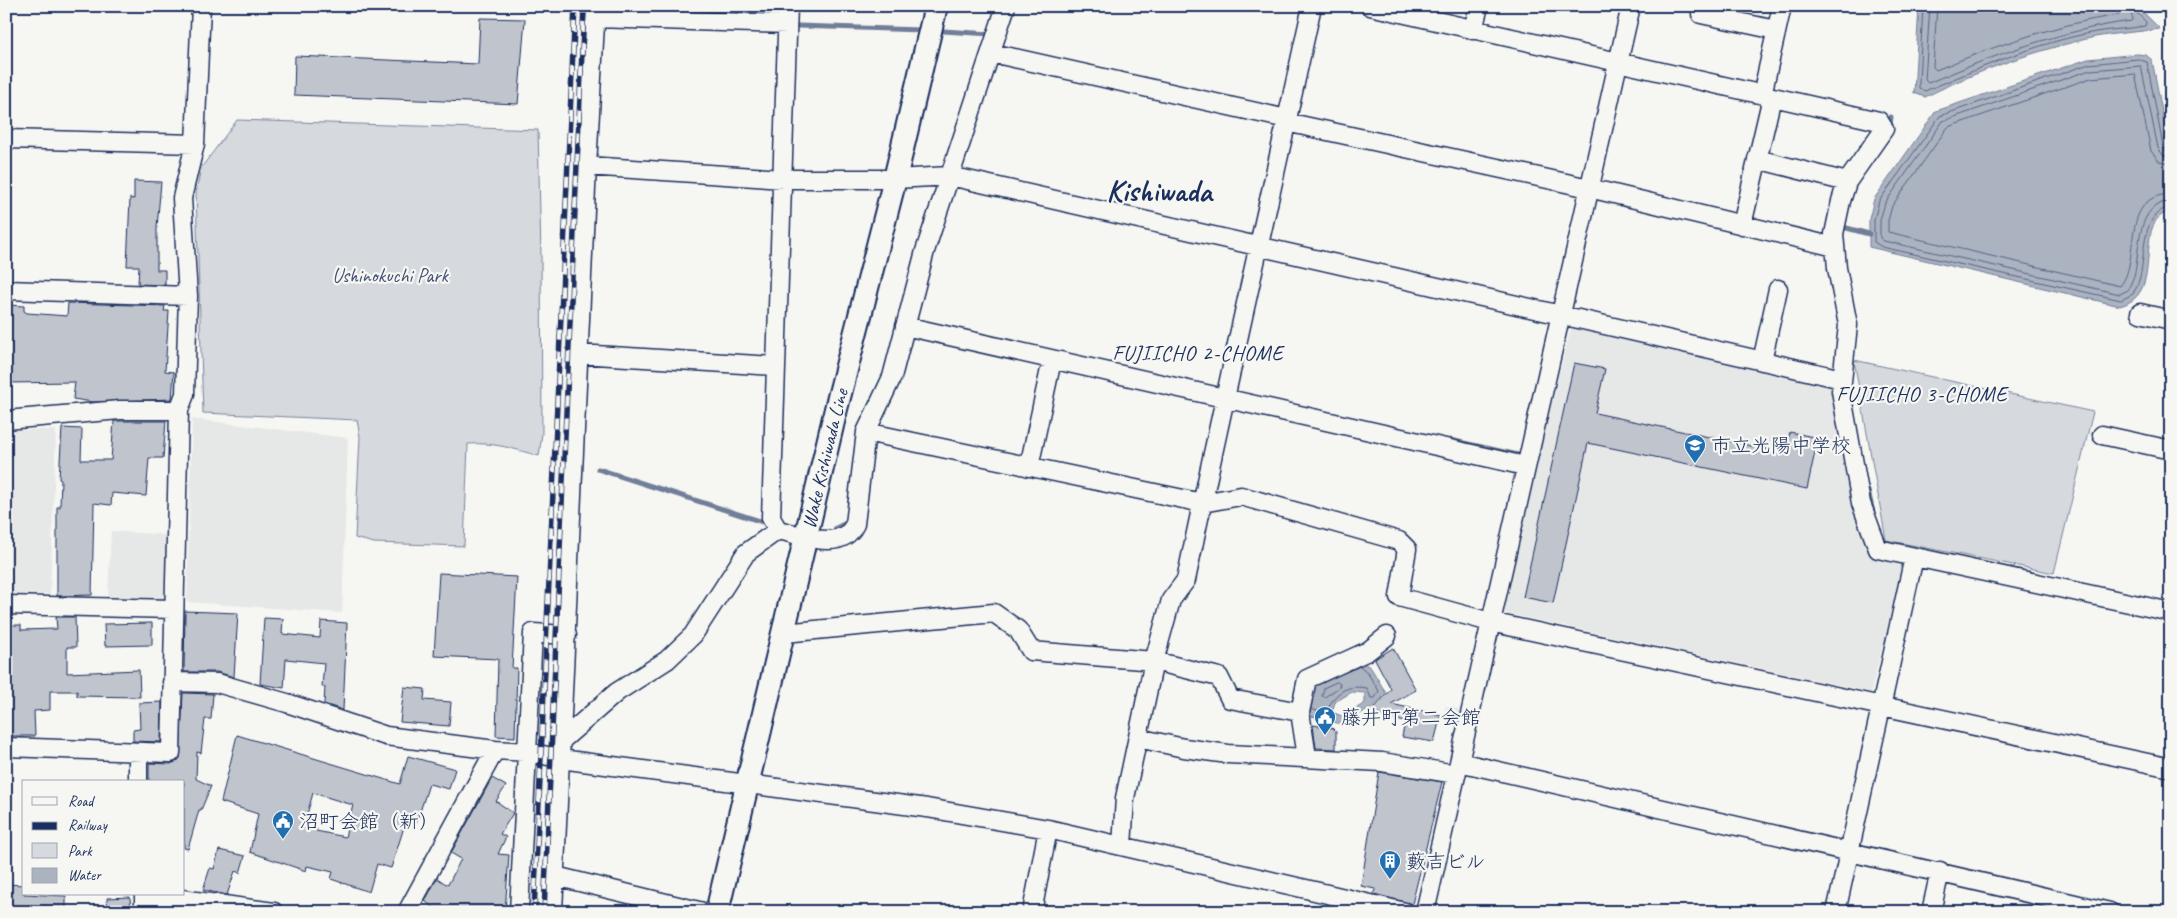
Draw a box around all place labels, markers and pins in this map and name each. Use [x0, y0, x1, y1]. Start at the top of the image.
school or university icon: 市立光陽中学校 [1683, 433, 1707, 464]
place label: 市立光陽中学校 [1711, 433, 1851, 458]
public building icon: 藤井町第二会館 [1313, 705, 1337, 736]
place label: 藤井町第二会館 [1341, 705, 1481, 730]
public building icon: 沼町会館（新） [271, 809, 295, 840]
place label: 沼町会館（新） [299, 809, 439, 834]
building icon: 藪吉ビル [1378, 849, 1402, 880]
place label: 藪吉ビル [1406, 849, 1486, 874]

